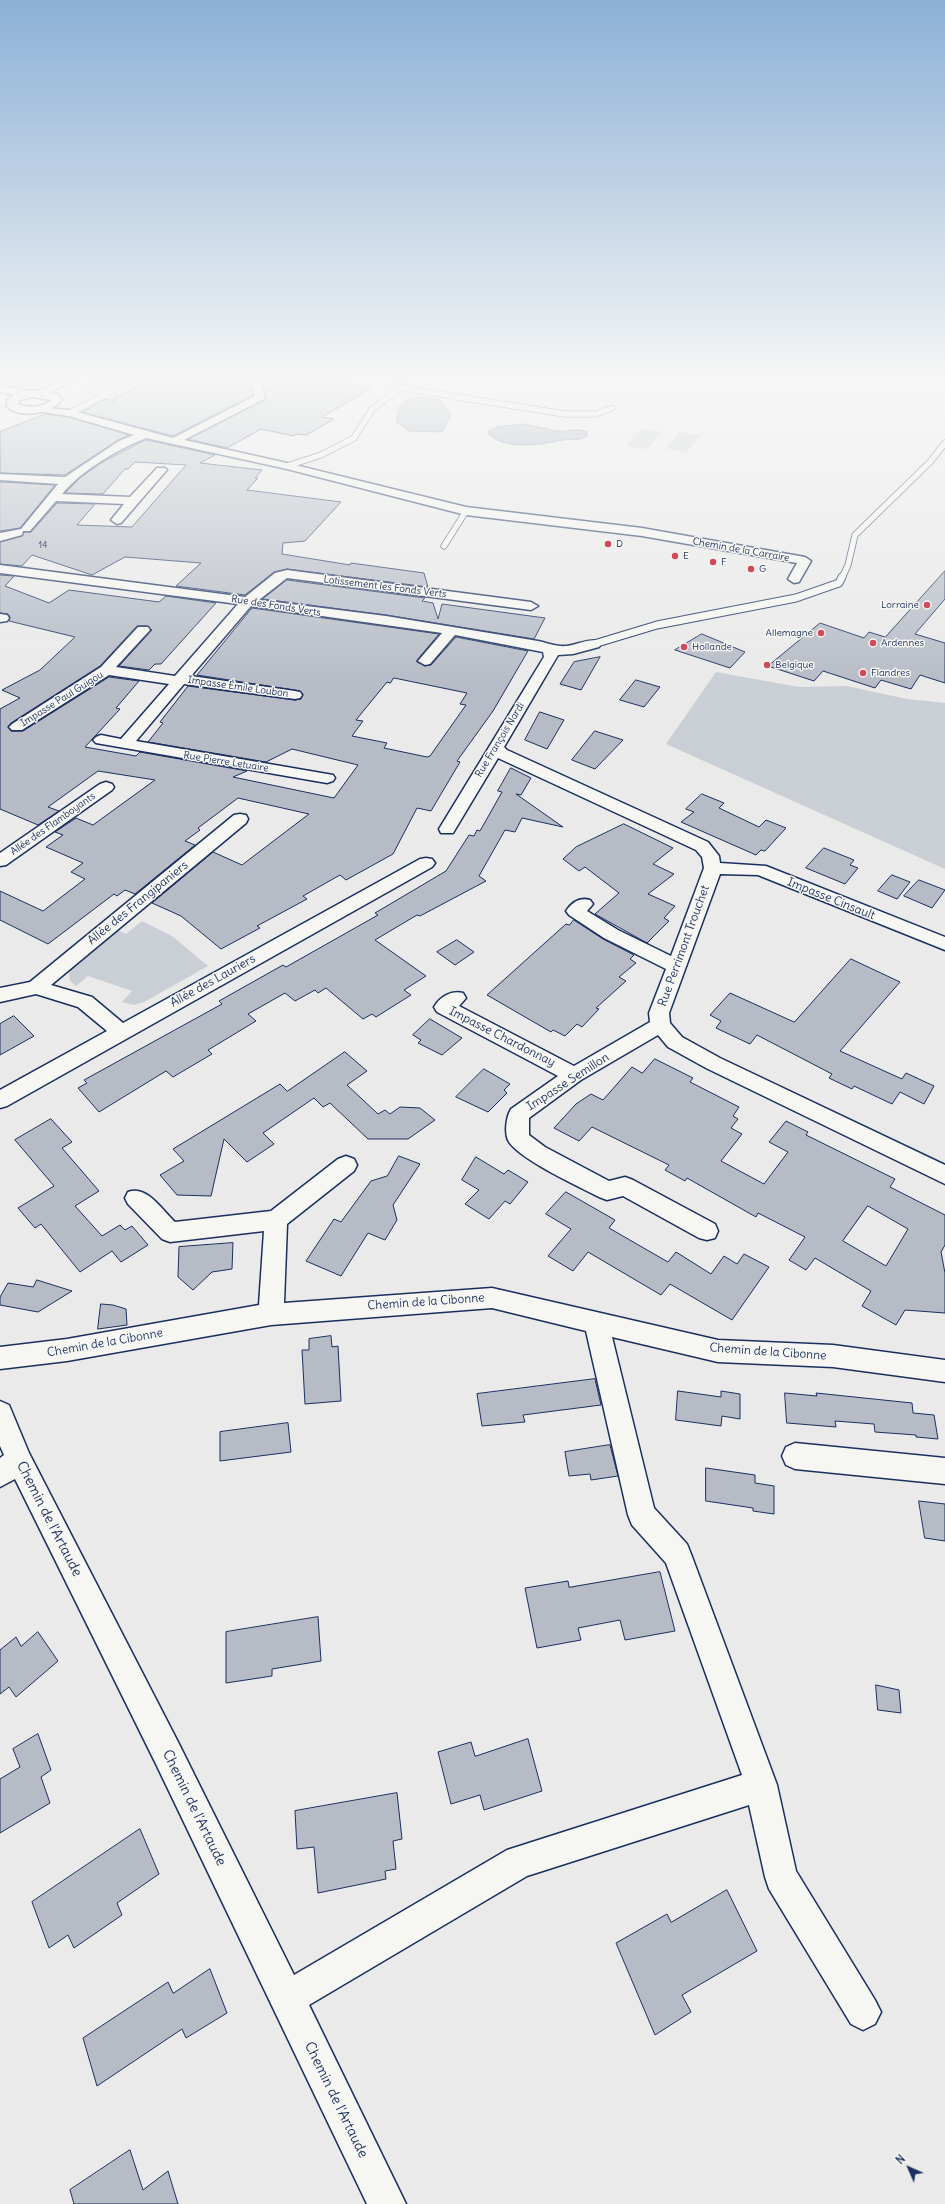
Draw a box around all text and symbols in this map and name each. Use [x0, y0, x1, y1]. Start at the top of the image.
street label: Chemin de la Carraire [692, 536, 790, 564]
place label: D [616, 538, 623, 550]
marker: D [603, 539, 613, 549]
house number: 14 [39, 540, 47, 550]
place label: E [683, 550, 689, 562]
marker: E [670, 551, 680, 561]
place label: F [721, 556, 727, 568]
marker: F [708, 557, 718, 567]
place label: G [759, 563, 766, 575]
marker: G [746, 564, 756, 574]
street label: Lotissement les Fonds Verts [323, 573, 447, 601]
street label: Rue des Fonds Verts [230, 593, 322, 619]
place label: Lorraine [881, 599, 919, 611]
marker: Lorraine [922, 600, 932, 610]
place label: Allemagne [766, 627, 813, 639]
marker: Allemagne [816, 628, 826, 638]
place label: Ardennes [881, 637, 924, 649]
marker: Ardennes [868, 638, 878, 648]
place label: Hollande [692, 641, 732, 653]
marker: Hollande [679, 642, 689, 652]
place label: Belgique [775, 659, 814, 671]
marker: Belgique [762, 660, 772, 670]
place label: Flandres [871, 667, 910, 679]
marker: Flandres [858, 668, 868, 678]
street label: Impasse Paul Guigou [18, 669, 106, 729]
street label: Impasse Émile Loubon [187, 674, 289, 700]
street label: Rue François Nardi [473, 700, 527, 780]
street label: Rue Pierre Letuaire [183, 749, 269, 775]
street label: Allée des Flamboyants [8, 790, 98, 858]
street label: Allée des Frangipaniers [85, 858, 191, 948]
street label: Impasse Cinsault [785, 875, 877, 923]
street label: Rue Perrimont Trouchet [655, 883, 713, 1009]
street label: Allée des Lauriers [168, 952, 258, 1010]
street label: Impasse Chardonnay [446, 1004, 558, 1070]
street label: Impasse Semillon [524, 1050, 612, 1114]
street label: Chemin de la Cibonne [367, 1291, 485, 1313]
street label: Chemin de la Cibonne [46, 1326, 164, 1360]
street label: Chemin de la Cibonne [709, 1341, 827, 1363]
street label: Chemin de l'Artaude [13, 1459, 85, 1579]
street label: Chemin de l'Artaude [159, 1747, 229, 1869]
street label: Chemin de l'Artaude [301, 2039, 371, 2161]
north arrow [889, 2148, 929, 2188]
text: N [893, 2152, 908, 2167]

